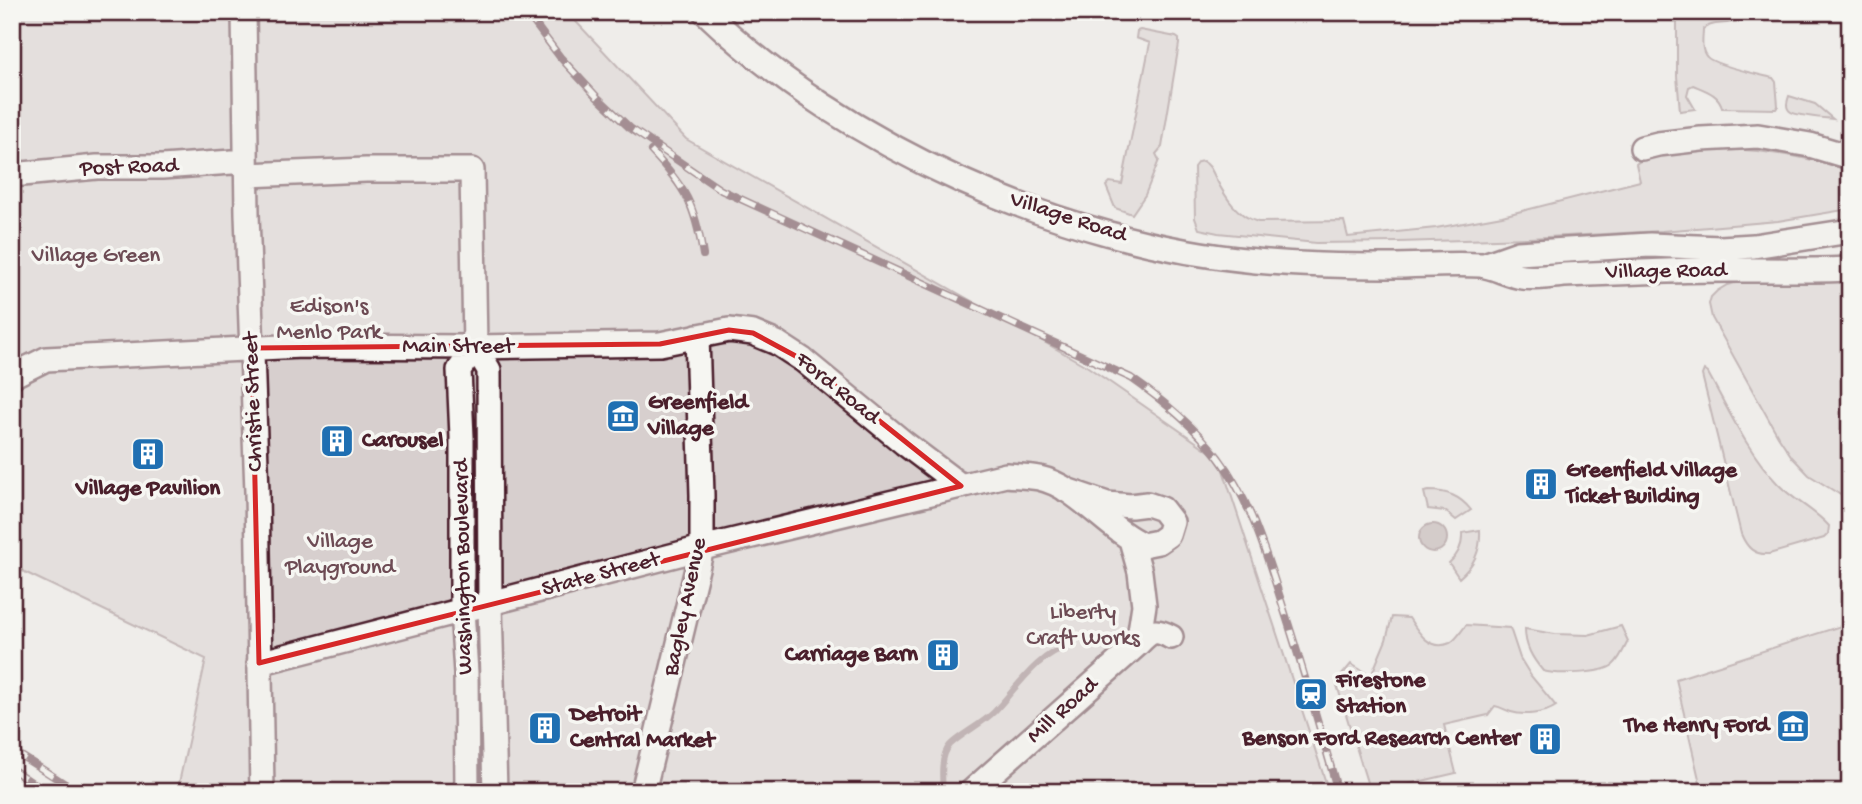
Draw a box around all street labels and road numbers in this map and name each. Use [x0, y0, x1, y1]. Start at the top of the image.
street label: Post Road [78, 153, 180, 183]
street label: Village Road [1005, 186, 1131, 250]
street label: Village Road [1604, 257, 1728, 287]
street label: Christie Street [238, 330, 270, 472]
street label: Main Street [402, 334, 515, 361]
street label: Ford Road [788, 346, 886, 432]
street label: Washington Boulevard [449, 457, 479, 675]
street label: Bagley Avenue [658, 534, 714, 679]
street label: State Street [539, 546, 664, 604]
street label: Mill Road [1022, 671, 1105, 750]

